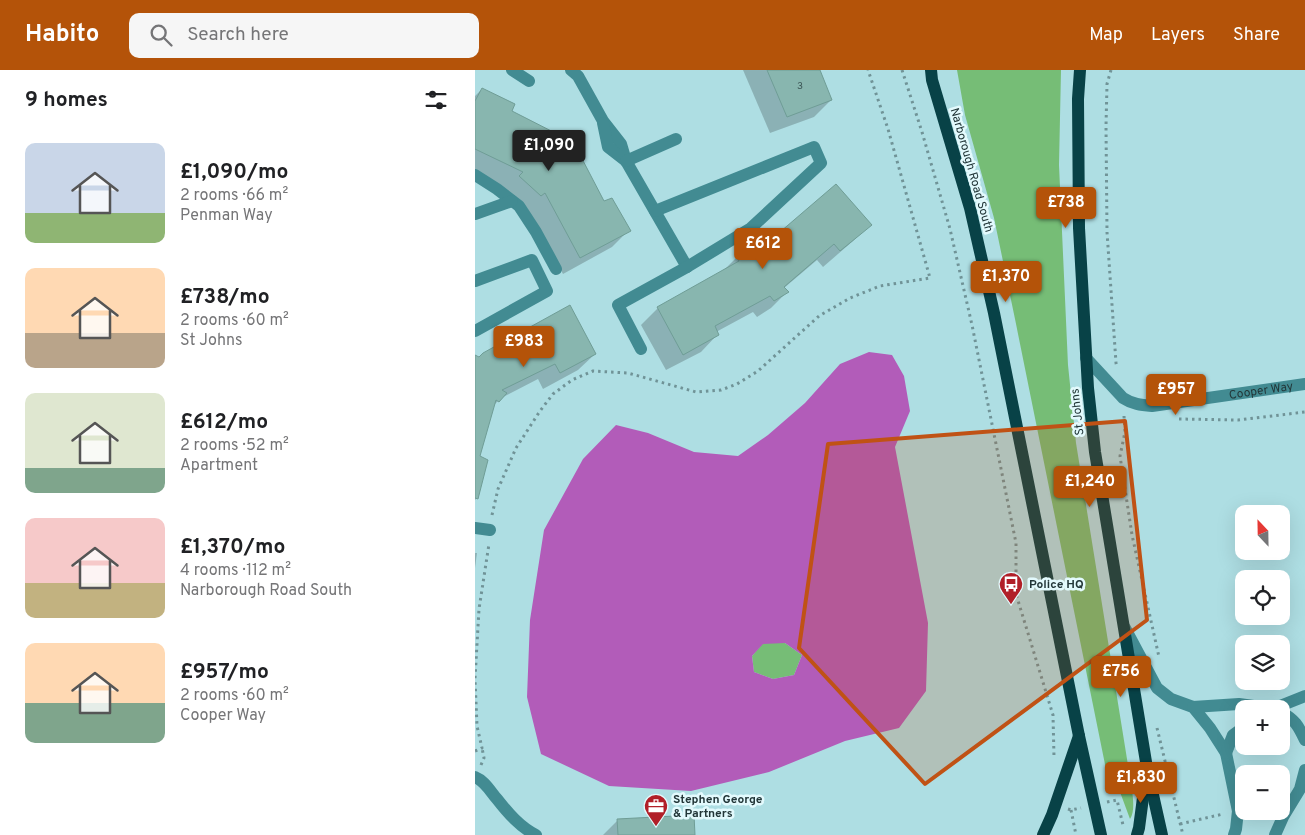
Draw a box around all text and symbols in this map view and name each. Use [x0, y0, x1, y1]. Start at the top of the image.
search box [129, 13, 479, 58]
text: Habito [25, 20, 99, 50]
icon: search [147, 21, 175, 49]
text: Search here [187, 23, 289, 47]
text: Map [1089, 24, 1123, 47]
text: Layers [1151, 24, 1205, 47]
text: Share [1233, 24, 1280, 47]
house number: 3 [797, 80, 803, 93]
icon: filters [422, 86, 450, 114]
text: 9 homes [25, 87, 108, 114]
street label: Narborough Road South [946, 106, 997, 234]
pin: £1,090 [508, 129, 590, 172]
text: £1,090 [523, 136, 575, 156]
text: £1,090/mo [180, 159, 289, 186]
icon: home [65, 163, 125, 223]
text: 2 rooms · 66 m² [180, 186, 288, 206]
pin: £738 [1036, 186, 1096, 229]
text: £738 [1047, 193, 1085, 213]
text: Penman Way [180, 206, 273, 226]
pin: £612 [733, 228, 793, 270]
text: £612 [745, 234, 781, 254]
pin: £1,370 [965, 260, 1047, 303]
text: £1,370 [982, 267, 1030, 287]
text: £738/mo [180, 284, 270, 311]
icon: home [65, 288, 125, 348]
text: 2 rooms · 60 m² [180, 311, 289, 331]
pin: £983 [494, 326, 554, 368]
text: St Johns [180, 331, 243, 351]
text: £983 [504, 332, 544, 352]
pin: £957 [1146, 374, 1206, 416]
street label: Cooper Way [1228, 379, 1294, 404]
text: £957 [1157, 380, 1195, 400]
street label: St Johns [1068, 388, 1088, 436]
text: £612/mo [180, 409, 268, 436]
icon: home [65, 413, 125, 473]
text: 2 rooms · 52 m² [180, 436, 289, 456]
text: Apartment [180, 456, 258, 476]
pin: £1,240 [1049, 466, 1131, 508]
text: £1,240 [1065, 472, 1115, 492]
north arrow [1235, 505, 1290, 560]
map controls [1235, 505, 1290, 820]
text: £1,370/mo [180, 534, 285, 561]
icon: home [65, 538, 125, 598]
text: 4 rooms · 112 m² [180, 561, 291, 581]
button: locate [1235, 570, 1290, 625]
bus stop icon: Police HQ [998, 571, 1024, 605]
place label: Police HQ [1029, 577, 1084, 593]
text: Narborough Road South [180, 581, 352, 601]
button: layers [1235, 635, 1290, 690]
pin: £756 [1091, 656, 1151, 698]
text: £957/mo [180, 659, 269, 686]
text: £756 [1102, 662, 1140, 682]
icon: home [65, 663, 125, 723]
text: 2 rooms · 60 m² [180, 686, 289, 706]
button: + [1235, 700, 1290, 755]
text: Cooper Way [180, 706, 266, 726]
pin: £1,830 [1100, 762, 1182, 804]
button: − [1235, 765, 1290, 820]
text: £1,830 [1116, 768, 1166, 788]
place label: Stephen George & Partners [673, 792, 763, 822]
office icon: Stephen George & Partners [643, 793, 669, 827]

